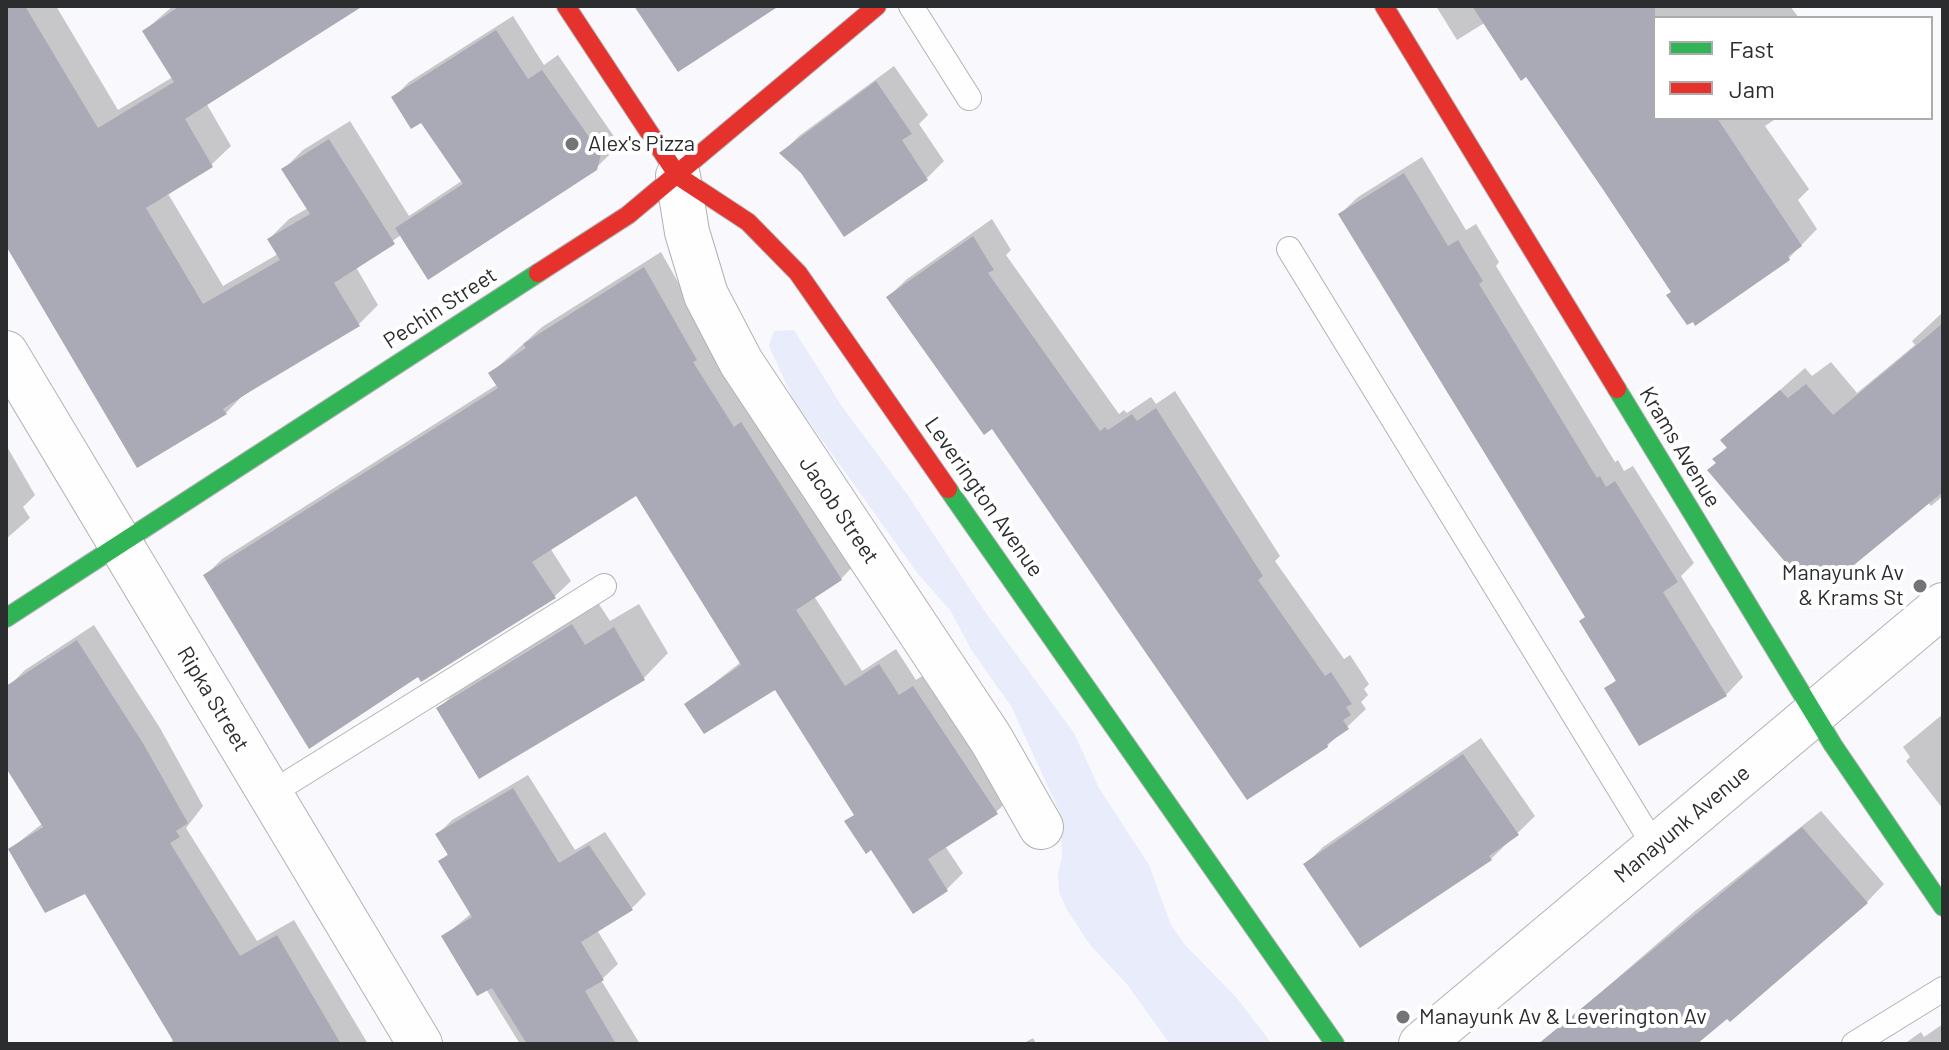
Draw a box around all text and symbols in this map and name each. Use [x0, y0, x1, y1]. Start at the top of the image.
legend [1653, 16, 1933, 120]
text: Fast [1729, 34, 1774, 63]
text: Jam [1729, 74, 1775, 103]
place label: Alex's Pizza [588, 131, 695, 157]
marker: Alex's Pizza [563, 135, 581, 153]
street label: Pechin Street [378, 262, 502, 354]
street label: Krams Avenue [1634, 382, 1726, 512]
street label: Leverington Avenue [919, 412, 1049, 582]
street label: Jacob Street [793, 451, 885, 569]
place label: Manayunk Av & Krams St [1782, 560, 1904, 612]
marker: Manayunk Av & Krams St [1911, 577, 1929, 595]
street label: Ripka Street [171, 642, 255, 756]
street label: Manayunk Avenue [1609, 760, 1755, 888]
place label: Manayunk Av & Leverington Av [1419, 1004, 1707, 1030]
marker: Manayunk Av & Leverington Av [1394, 1008, 1412, 1026]

